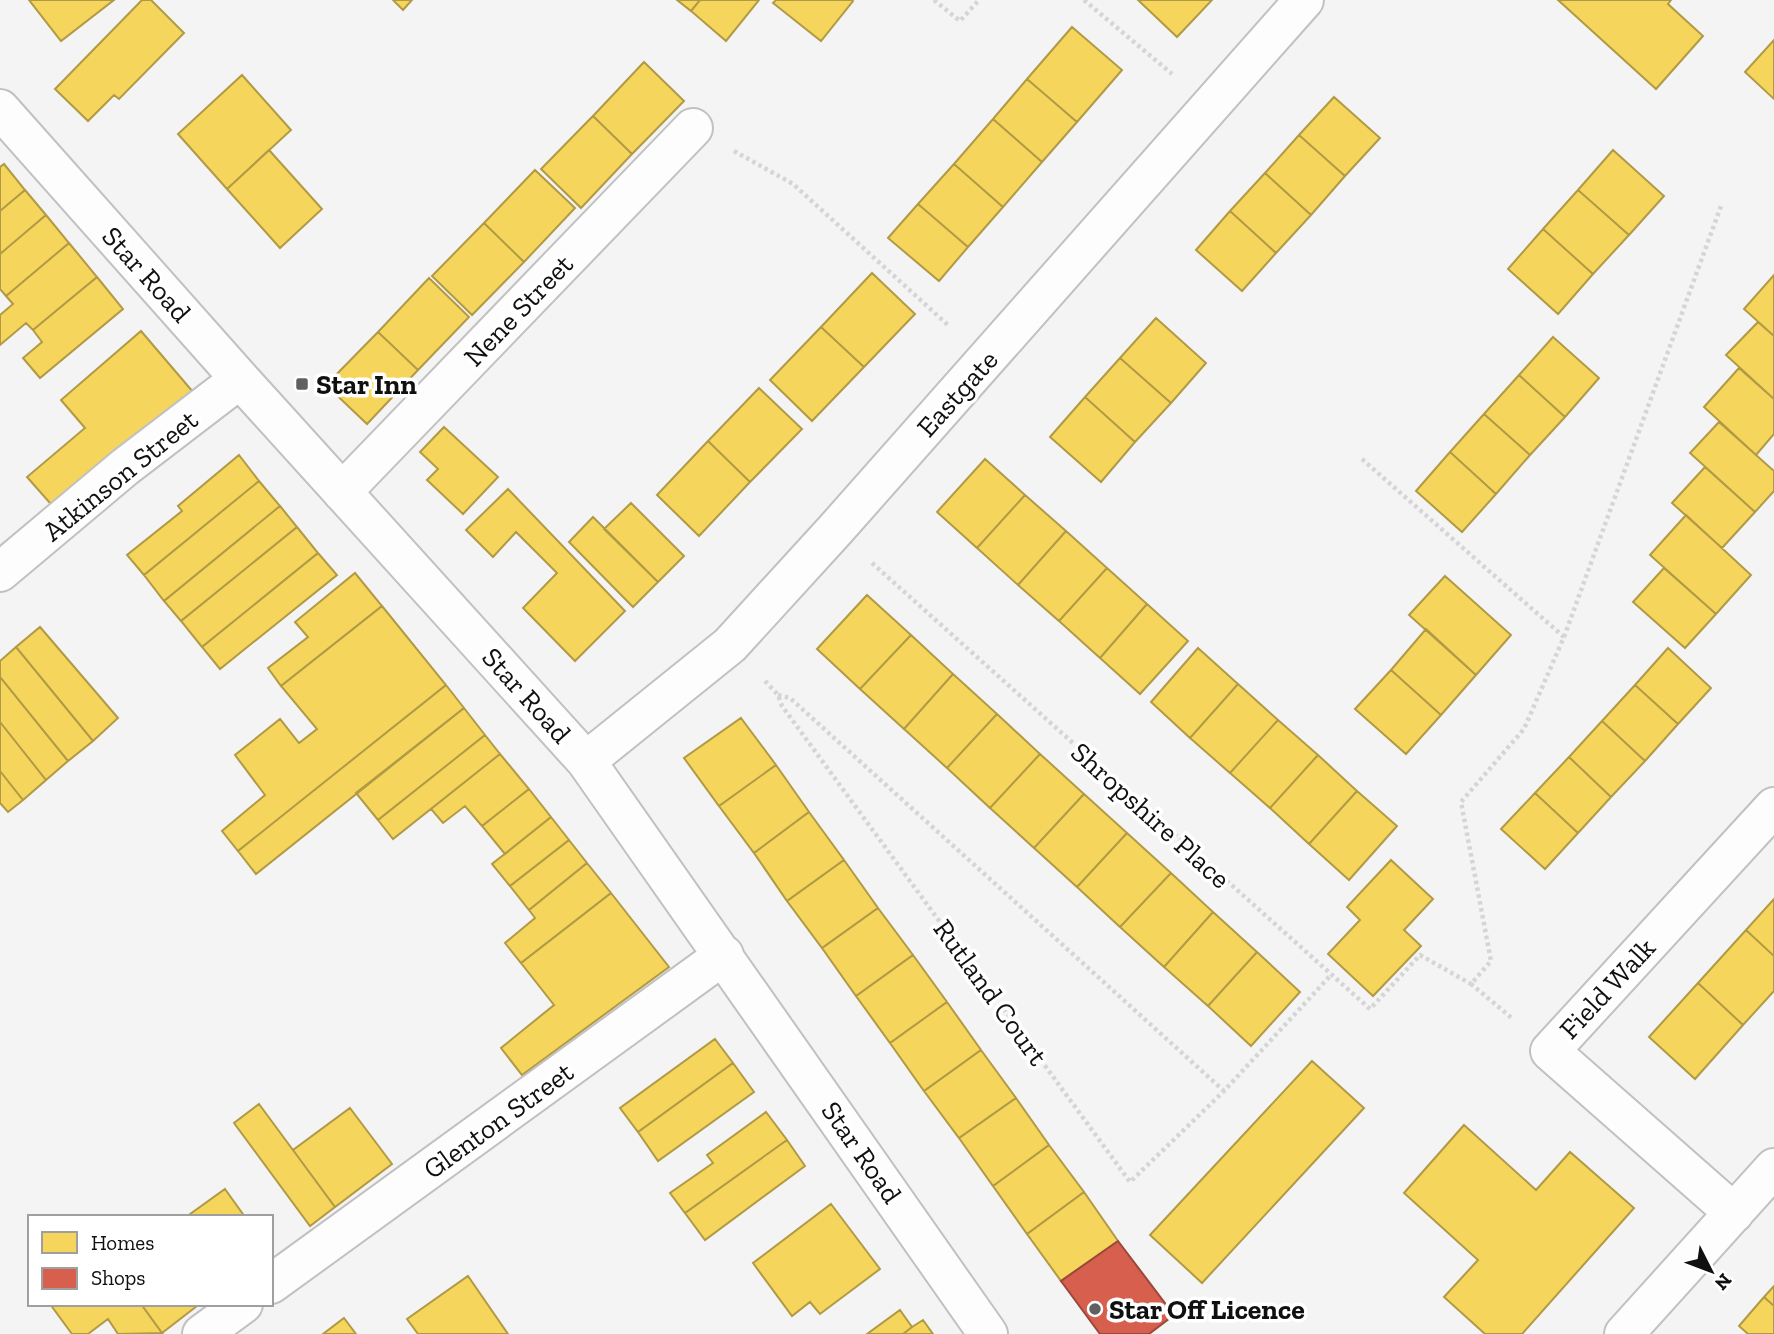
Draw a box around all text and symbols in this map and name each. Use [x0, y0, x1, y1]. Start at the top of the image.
street label: Star Road [95, 220, 198, 329]
street label: Nene Street [457, 247, 580, 373]
street label: Eastgate [910, 343, 1005, 443]
place label: Star Inn [316, 368, 417, 401]
marker: Star Inn [294, 376, 310, 392]
street label: Atkinson Street [36, 403, 205, 548]
street label: Star Road [475, 641, 578, 750]
street label: Shropshire Place [1064, 735, 1237, 895]
street label: Rutland Court [927, 913, 1055, 1072]
street label: Field Walk [1553, 931, 1662, 1045]
street label: Glenton Street [417, 1055, 580, 1186]
street label: Star Road [815, 1095, 909, 1210]
legend [28, 1215, 273, 1306]
text: Homes [91, 1230, 154, 1255]
north arrow [1676, 1236, 1746, 1306]
text: Shops [91, 1265, 145, 1290]
text: N [1710, 1269, 1737, 1295]
place label: Star Off Licence [1109, 1293, 1305, 1326]
marker: Star Off Licence [1087, 1301, 1103, 1317]

